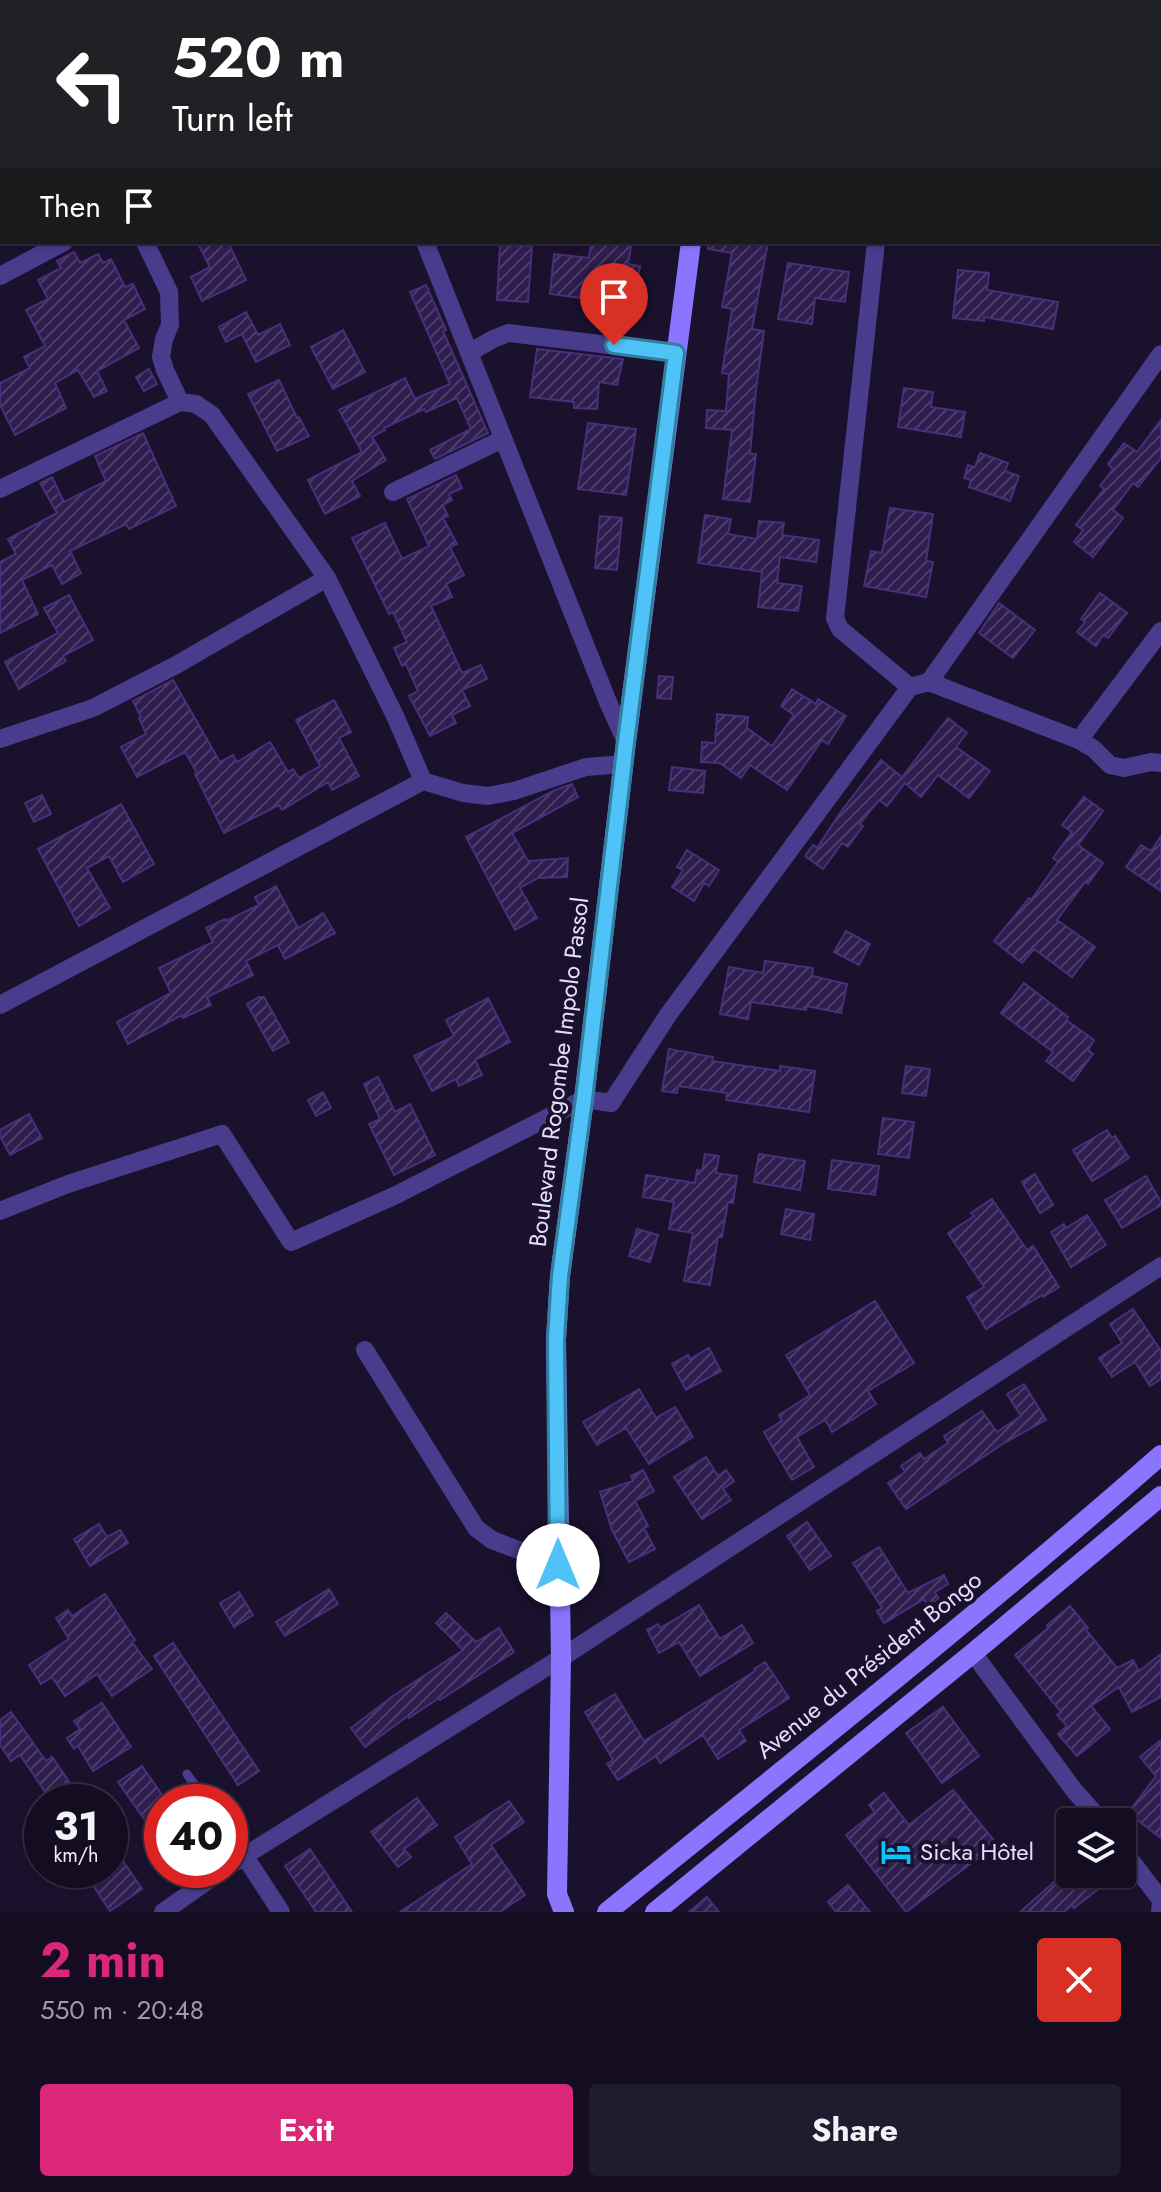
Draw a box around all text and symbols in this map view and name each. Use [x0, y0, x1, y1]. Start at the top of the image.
text: 520 m [172, 17, 345, 98]
icon: left [40, 32, 144, 136]
text: Turn left [172, 92, 293, 144]
icon: arrive [117, 184, 161, 228]
text: Then [40, 185, 101, 228]
pin [580, 263, 648, 345]
icon: arrive [592, 275, 636, 319]
street label: Boulevard Rogombe Impolo Passol [520, 895, 597, 1249]
position arrow [516, 1523, 600, 1607]
street label: Avenue du Président Bongo [748, 1562, 989, 1767]
speed limit sign: 40 [144, 1784, 248, 1888]
text: 31 [53, 1797, 99, 1855]
map controls [1056, 1808, 1136, 1888]
button: layers [1056, 1808, 1136, 1888]
place label: Sicka Hôtel [920, 1834, 1034, 1869]
hotel icon: Sicka Hôtel [879, 1835, 913, 1869]
text: km/h [53, 1841, 99, 1870]
text: 2 min [40, 1926, 166, 1995]
button: close [1037, 1938, 1121, 2022]
text: 550 m · 20:48 [40, 1991, 204, 2029]
button: Exit [40, 2084, 573, 2176]
button: Share [589, 2084, 1121, 2176]

